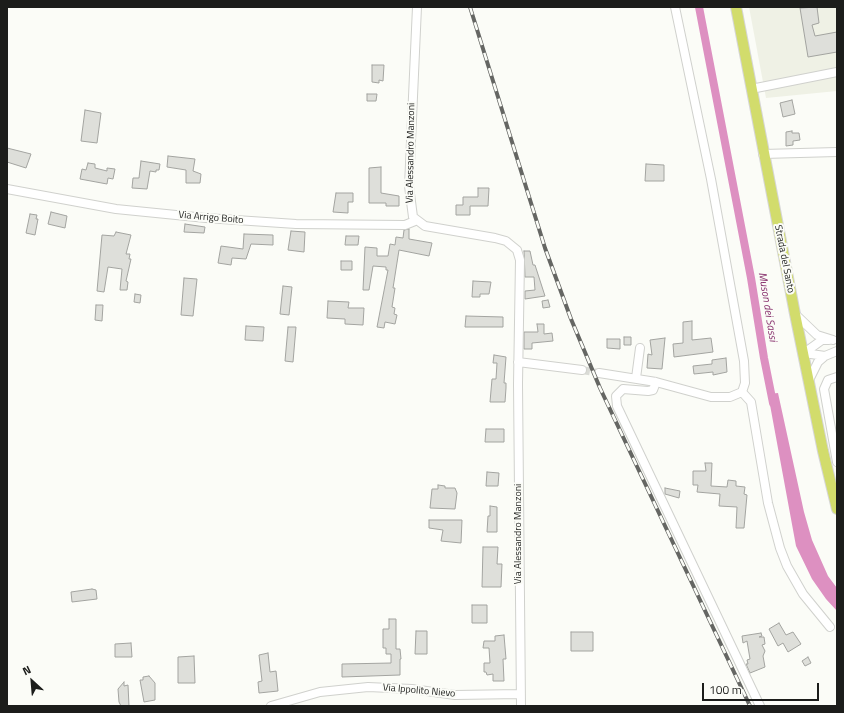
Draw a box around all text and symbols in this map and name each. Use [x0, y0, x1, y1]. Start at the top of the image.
street label: Via Alessandro Manzoni [404, 103, 418, 203]
street label: Via Arrigo Boito [178, 209, 244, 227]
street label: Strada del Santo [772, 224, 796, 294]
water label: Muson dei Sassi [755, 271, 779, 343]
street label: Via Alessandro Manzoni [513, 484, 525, 584]
north arrow [12, 661, 52, 701]
text: N [20, 661, 34, 679]
scale bar [704, 675, 821, 701]
text: 100 m [709, 680, 742, 699]
street label: Via Ippolito Nievo [382, 682, 456, 700]

